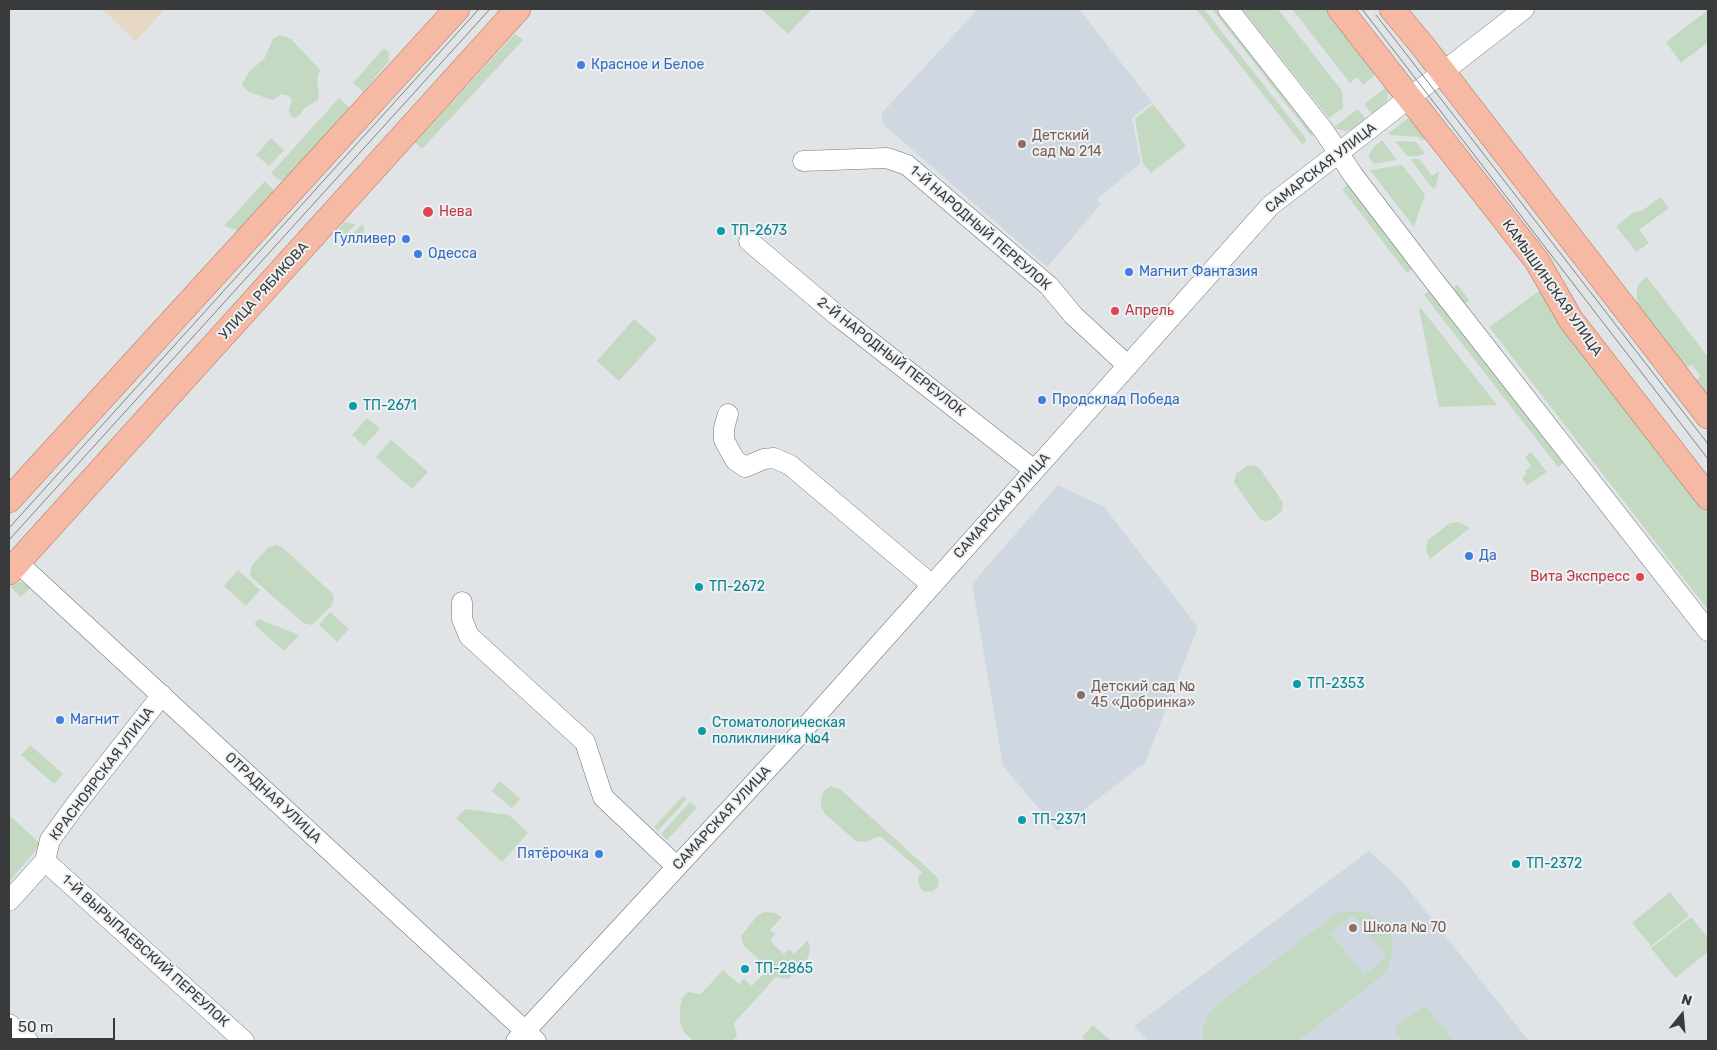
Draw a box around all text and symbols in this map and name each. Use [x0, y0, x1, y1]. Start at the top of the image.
place label: Красное и Белое [591, 57, 704, 73]
marker: Красное и Белое [575, 59, 587, 71]
street label: САМАРСКАЯ УЛИЦА [1262, 119, 1380, 217]
place label: Детский сад № 214 [1032, 128, 1102, 160]
marker: Детский сад № 214 [1016, 138, 1028, 150]
street label: 1-Й НАРОДНЫЙ ПЕРЕУЛОК [906, 162, 1054, 294]
place label: Нева [439, 204, 472, 220]
marker: Нева [421, 205, 435, 219]
street label: КАМЫШИНСКАЯ УЛИЦА [1498, 216, 1606, 360]
place label: ТП-2673 [731, 223, 787, 239]
marker: ТП-2673 [715, 225, 727, 237]
place label: Гулливер [334, 231, 396, 247]
marker: Гулливер [400, 233, 412, 245]
street label: УЛИЦА РЯБИКОВА [216, 239, 312, 343]
place label: Одесса [428, 246, 477, 262]
marker: Одесса [412, 248, 424, 260]
place label: Магнит Фантазия [1139, 264, 1258, 280]
marker: Магнит Фантазия [1123, 266, 1135, 278]
street label: 2-Й НАРОДНЫЙ ПЕРЕУЛОК [814, 294, 968, 420]
place label: Апрель [1125, 303, 1174, 319]
marker: Апрель [1109, 305, 1121, 317]
place label: Продсклад Победа [1052, 392, 1180, 408]
marker: Продсклад Победа [1036, 394, 1048, 406]
place label: ТП-2671 [363, 398, 417, 414]
marker: ТП-2671 [347, 400, 359, 412]
street label: САМАРСКАЯ УЛИЦА [950, 450, 1054, 562]
place label: Да [1479, 548, 1497, 564]
marker: Да [1463, 550, 1475, 562]
place label: Вита Экспресс [1530, 569, 1630, 585]
marker: Вита Экспресс [1634, 571, 1646, 583]
place label: ТП-2672 [709, 579, 765, 595]
marker: ТП-2672 [693, 581, 705, 593]
place label: ТП-2353 [1307, 676, 1365, 692]
marker: ТП-2353 [1291, 678, 1303, 690]
place label: Детский сад № 45 «Добринка» [1091, 679, 1195, 712]
marker: Детский сад № 45 «Добринка» [1075, 689, 1087, 701]
street label: КРАСНОЯРСКАЯ УЛИЦА [46, 704, 158, 844]
place label: Магнит [70, 712, 119, 728]
marker: Магнит [54, 714, 66, 726]
place label: Стоматологическая поликлиника №4 [712, 715, 846, 748]
marker: Стоматологическая поликлиника №4 [696, 725, 708, 737]
street label: ОТРАДНАЯ УЛИЦА [221, 749, 325, 847]
street label: САМАРСКАЯ УЛИЦА [669, 762, 775, 874]
place label: ТП-2371 [1032, 812, 1086, 828]
marker: ТП-2371 [1016, 814, 1028, 826]
place label: Пятёрочка [517, 846, 589, 862]
marker: Пятёрочка [593, 848, 605, 860]
place label: ТП-2372 [1526, 856, 1582, 872]
marker: ТП-2372 [1510, 858, 1522, 870]
street label: 1-Й ВЫРЫПАЕВСКИЙ ПЕРЕУЛОК [58, 871, 232, 1031]
place label: Школа № 70 [1363, 920, 1446, 936]
marker: Школа № 70 [1347, 922, 1359, 934]
place label: ТП-2865 [755, 961, 813, 977]
marker: ТП-2865 [739, 963, 751, 975]
north arrow [1657, 990, 1707, 1040]
text: N [1679, 991, 1694, 1010]
scale bar [12, 1008, 118, 1040]
text: 50 m [18, 1018, 53, 1036]

